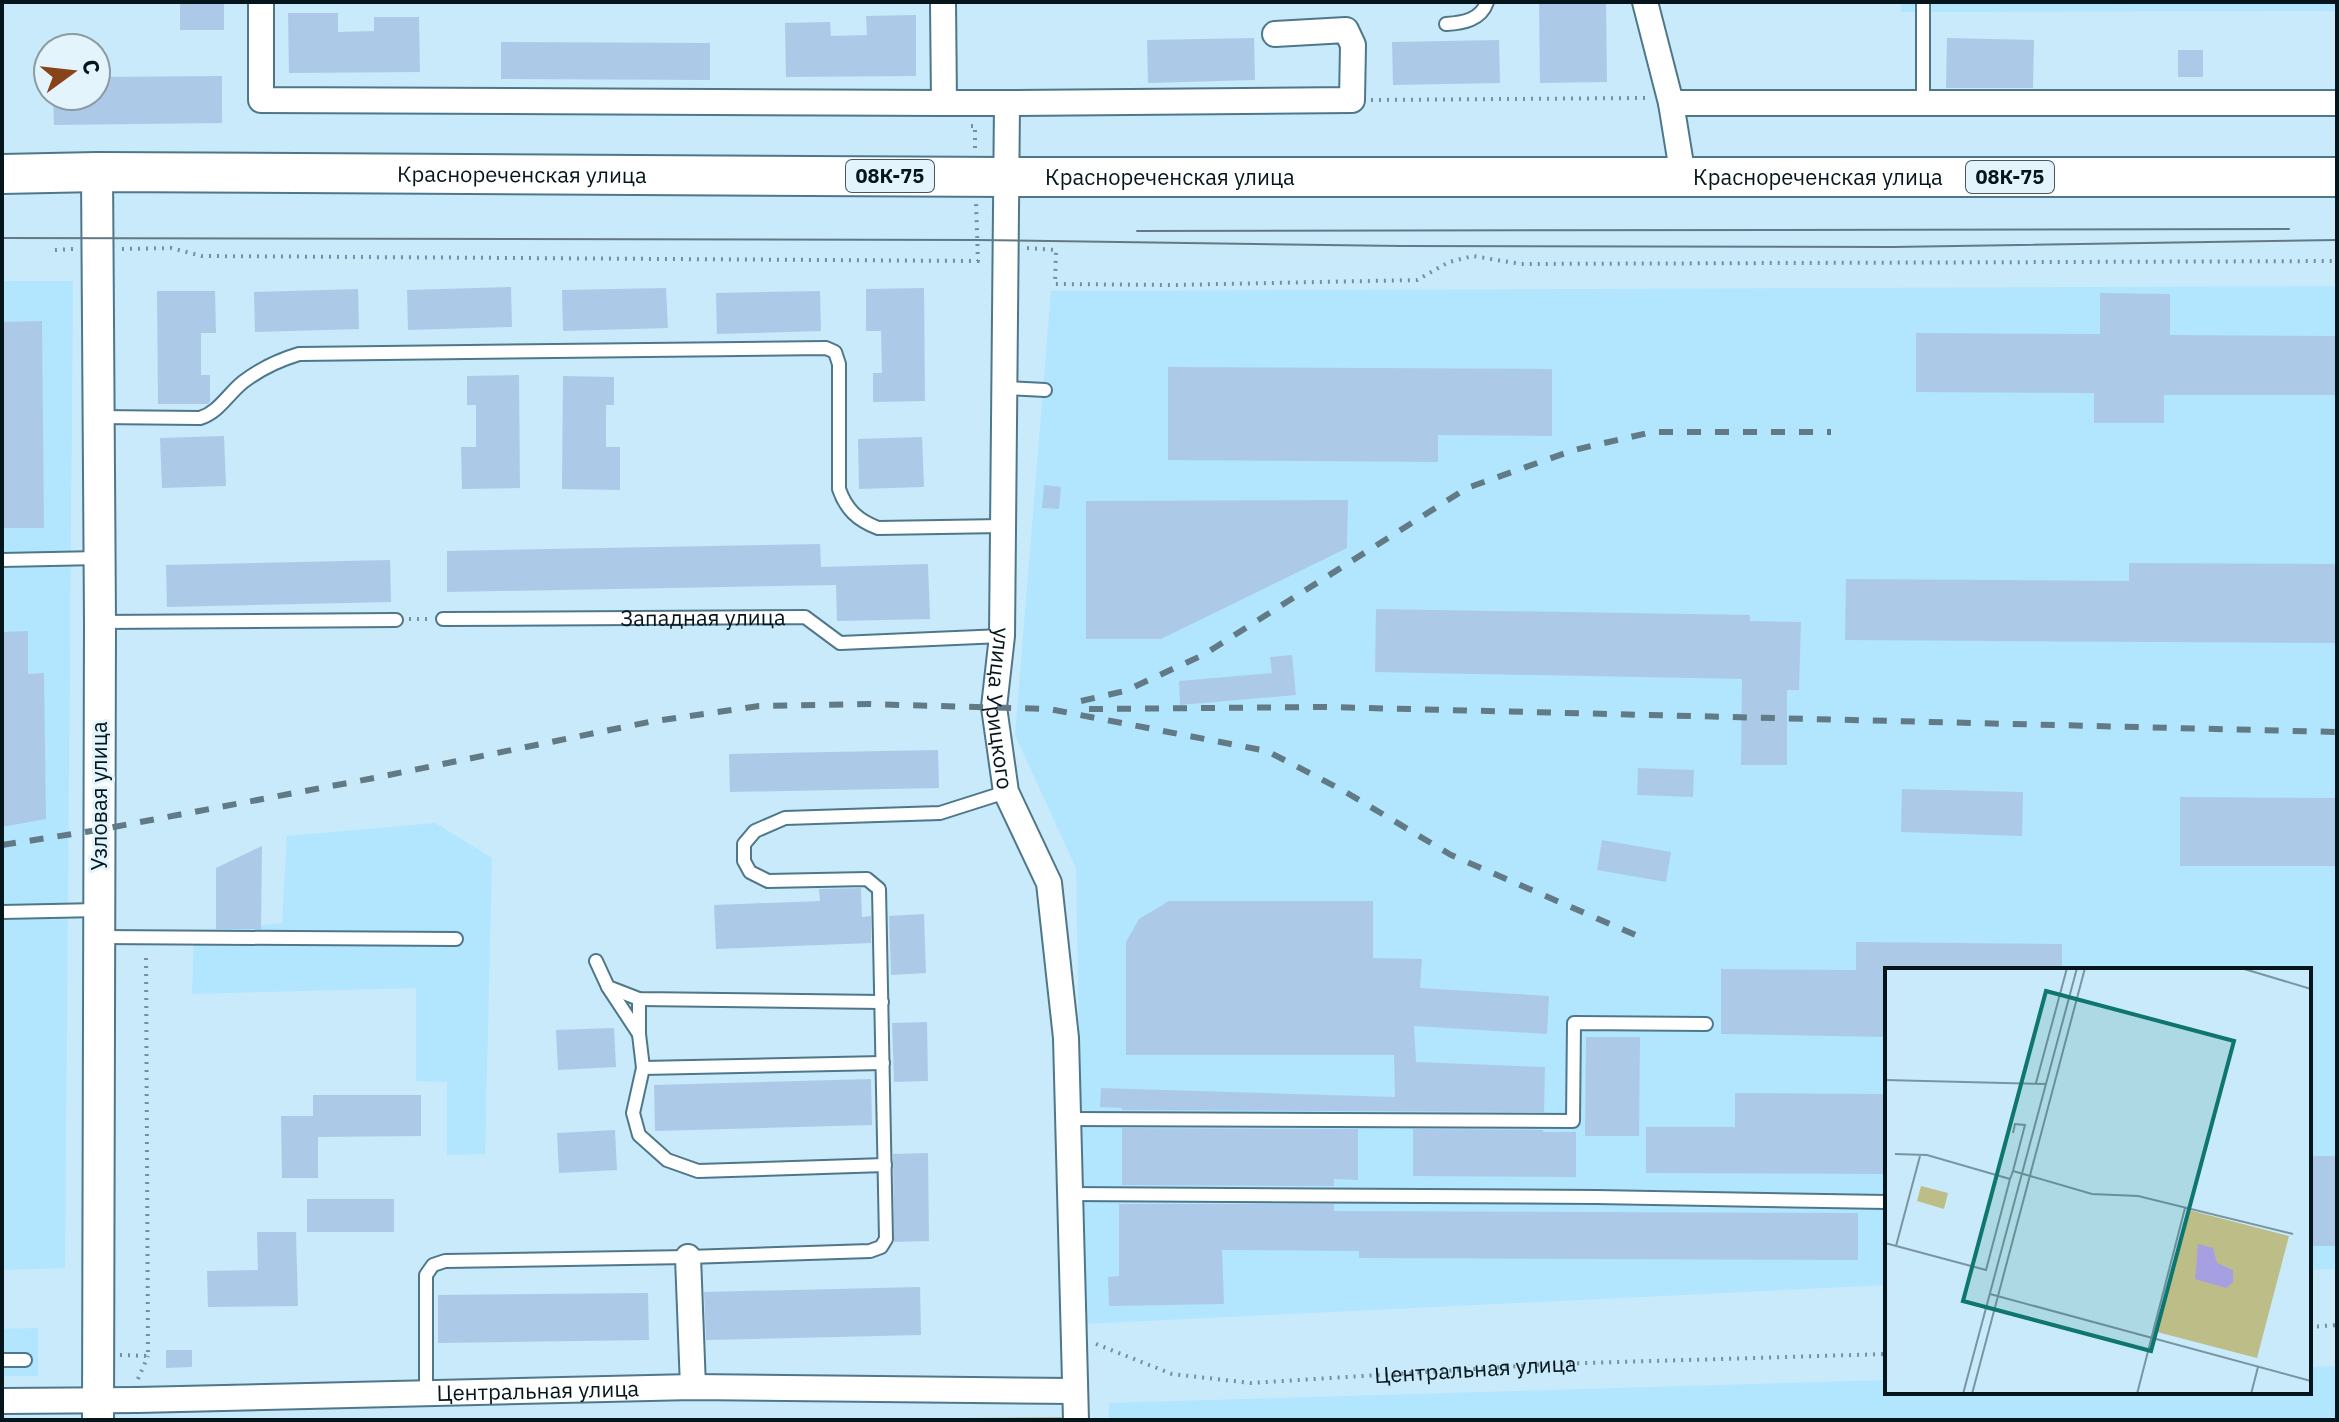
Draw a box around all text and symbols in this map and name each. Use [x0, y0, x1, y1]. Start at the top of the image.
north arrow [32, 32, 112, 112]
text: С [76, 56, 108, 77]
street label: Краснореченская улица [397, 159, 647, 189]
road number: 08К-75 [846, 160, 934, 192]
road number: 08К-75 [1966, 161, 2054, 193]
street label: Краснореченская улица [1045, 162, 1295, 191]
street label: Краснореченская улица [1693, 162, 1943, 191]
street label: Западная улица [620, 602, 786, 632]
street label: улица Урицкого [980, 627, 1020, 791]
street label: Узловая улица [84, 721, 113, 871]
inset map [1885, 968, 2311, 1394]
street label: Центральная улица [1373, 1348, 1577, 1389]
street label: Центральная улица [436, 1373, 640, 1407]

